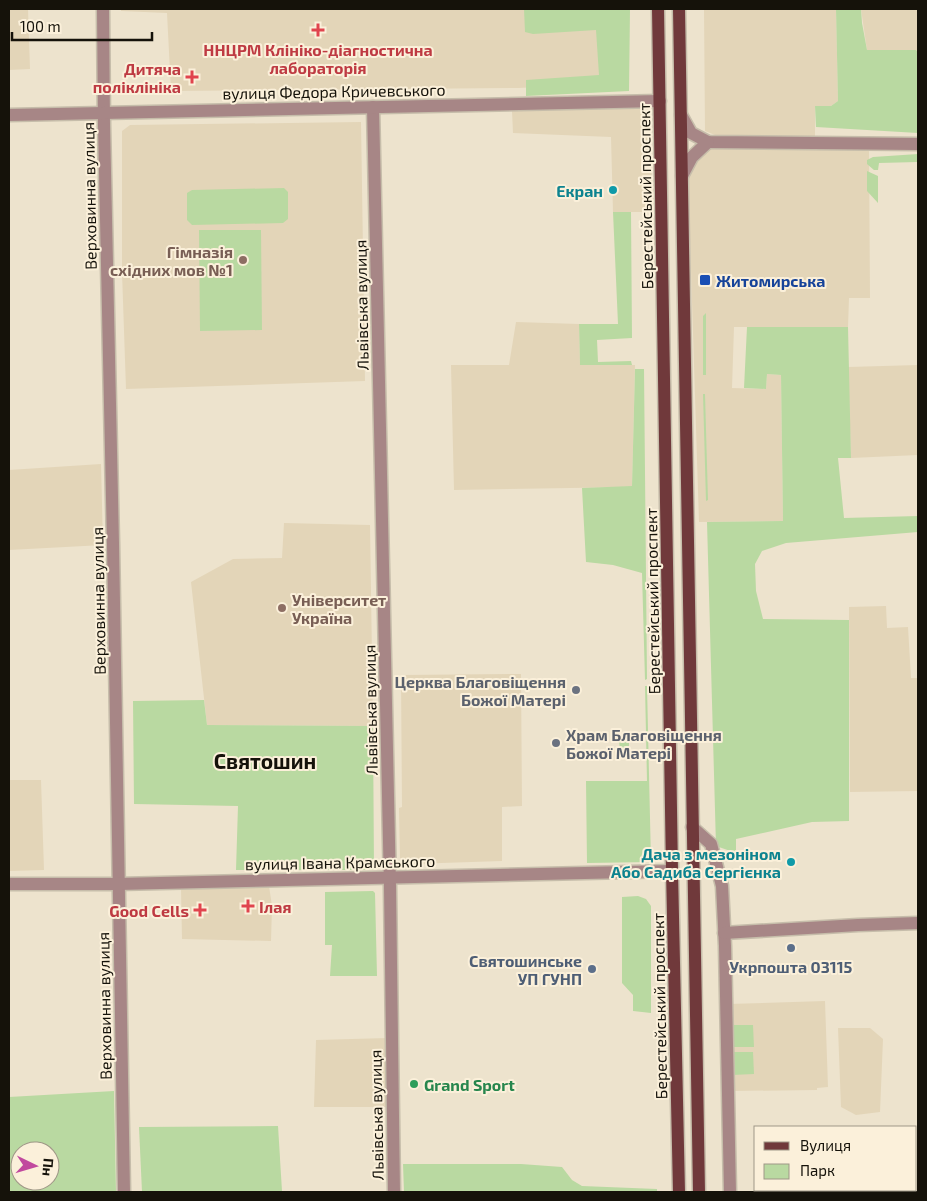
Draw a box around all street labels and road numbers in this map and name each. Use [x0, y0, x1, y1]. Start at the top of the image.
street label: вулиця Федора Кричевського [222, 80, 446, 103]
street label: Берестейський проспект [634, 102, 656, 289]
street label: Верховинна вулиця [78, 122, 101, 270]
street label: Львівська вулиця [350, 239, 373, 371]
street label: Берестейський проспект [641, 507, 663, 694]
street label: Верховинна вулиця [87, 527, 110, 675]
street label: Львівська вулиця [359, 644, 382, 776]
street label: вулиця Івана Крамського [245, 851, 435, 874]
street label: Берестейський проспект [648, 912, 670, 1099]
street label: Верховинна вулиця [93, 932, 116, 1080]
street label: Львівська вулиця [365, 1049, 388, 1181]

